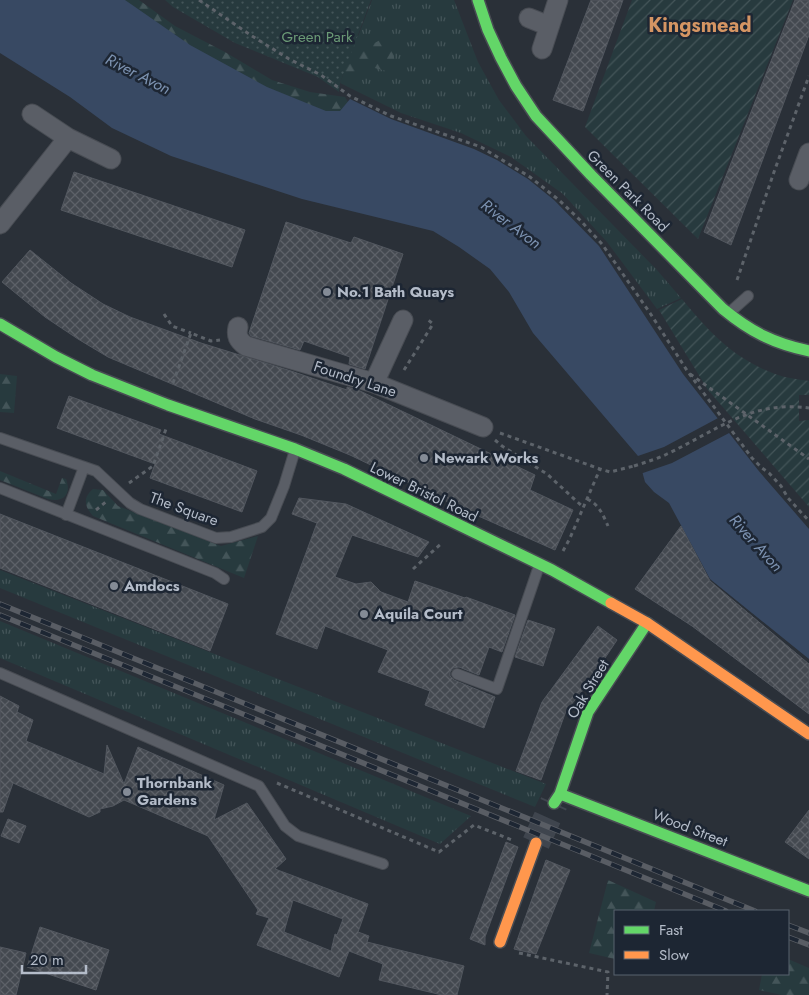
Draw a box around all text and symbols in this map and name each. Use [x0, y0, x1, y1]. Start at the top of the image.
district label: Kingsmead [648, 11, 752, 40]
park label: Green Park [281, 26, 353, 48]
water label: River Avon [102, 48, 174, 100]
street label: Green Park Road [582, 145, 674, 237]
water label: River Avon [476, 194, 546, 254]
place label: No.1 Bath Quays [337, 281, 454, 303]
marker: No.1 Bath Quays [321, 286, 333, 298]
street label: Foundry Lane [311, 355, 399, 403]
place label: Newark Works [434, 447, 539, 469]
marker: Newark Works [418, 452, 430, 464]
street label: Lower Bristol Road [366, 456, 482, 528]
street label: The Square [147, 486, 222, 532]
water label: River Avon [724, 509, 788, 577]
place label: Amdocs [123, 575, 180, 597]
marker: Amdocs [108, 580, 120, 592]
place label: Aquila Court [373, 603, 463, 625]
marker: Aquila Court [358, 608, 370, 620]
street label: Oak Street [562, 655, 615, 723]
place label: Thornbank Gardens [137, 772, 213, 811]
marker: Thornbank Gardens [121, 786, 133, 798]
street label: Wood Street [649, 804, 731, 853]
legend [614, 910, 789, 975]
text: Fast [659, 919, 683, 941]
scale bar [22, 942, 86, 974]
text: Slow [659, 944, 690, 966]
text: 20 m [30, 949, 64, 971]

